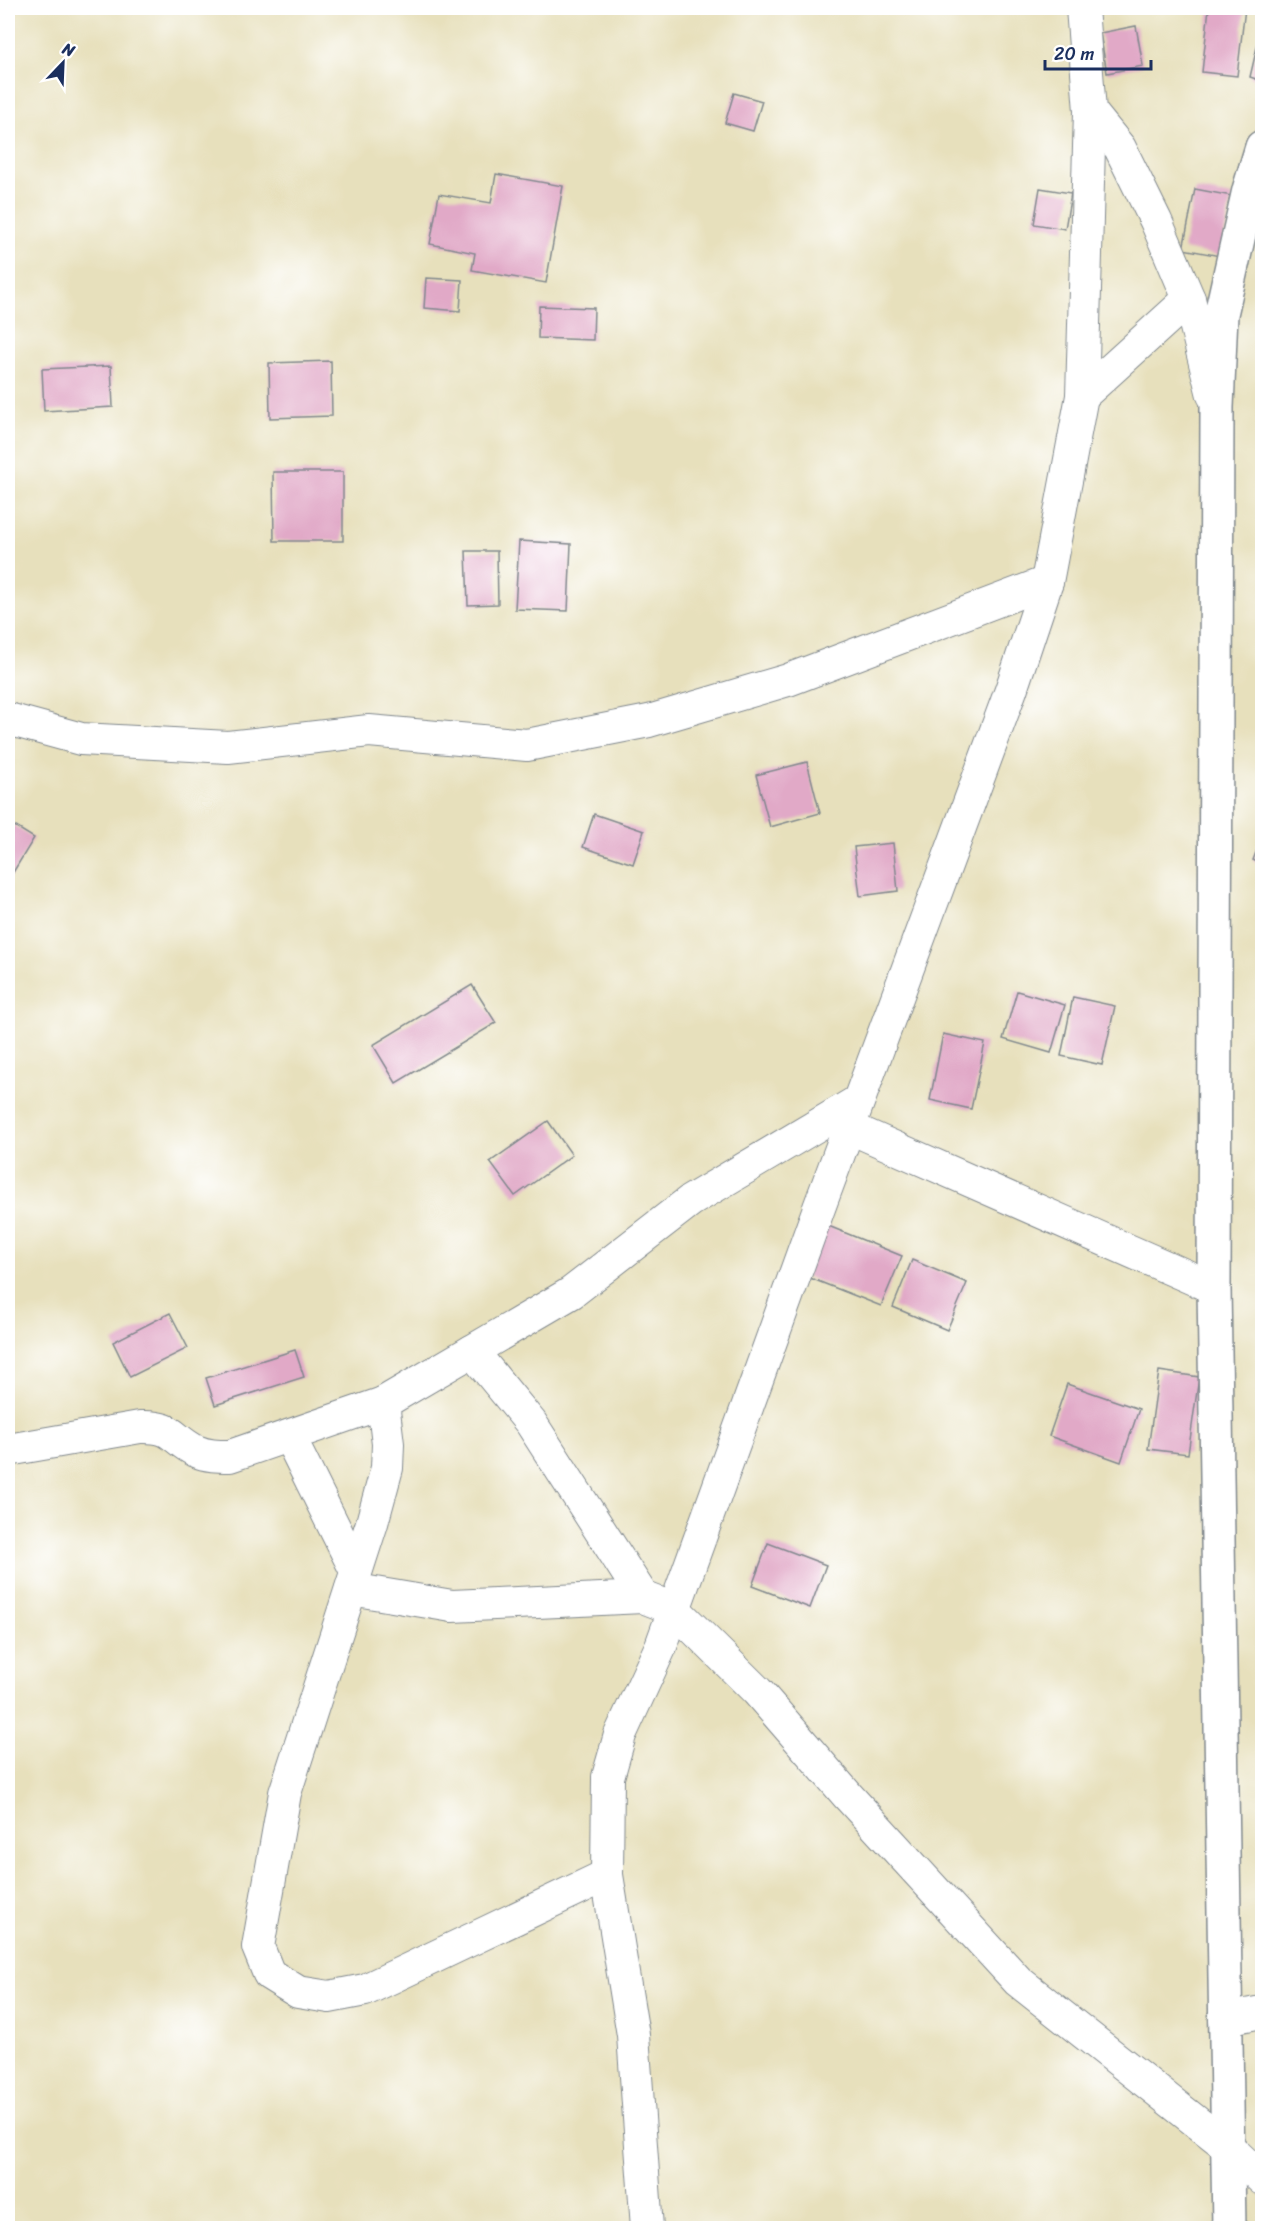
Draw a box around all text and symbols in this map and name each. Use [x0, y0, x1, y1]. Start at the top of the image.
north arrow [33, 33, 93, 93]
scale bar [1045, 33, 1152, 71]
text: N [57, 34, 80, 66]
text: 20 m [1054, 38, 1094, 70]

